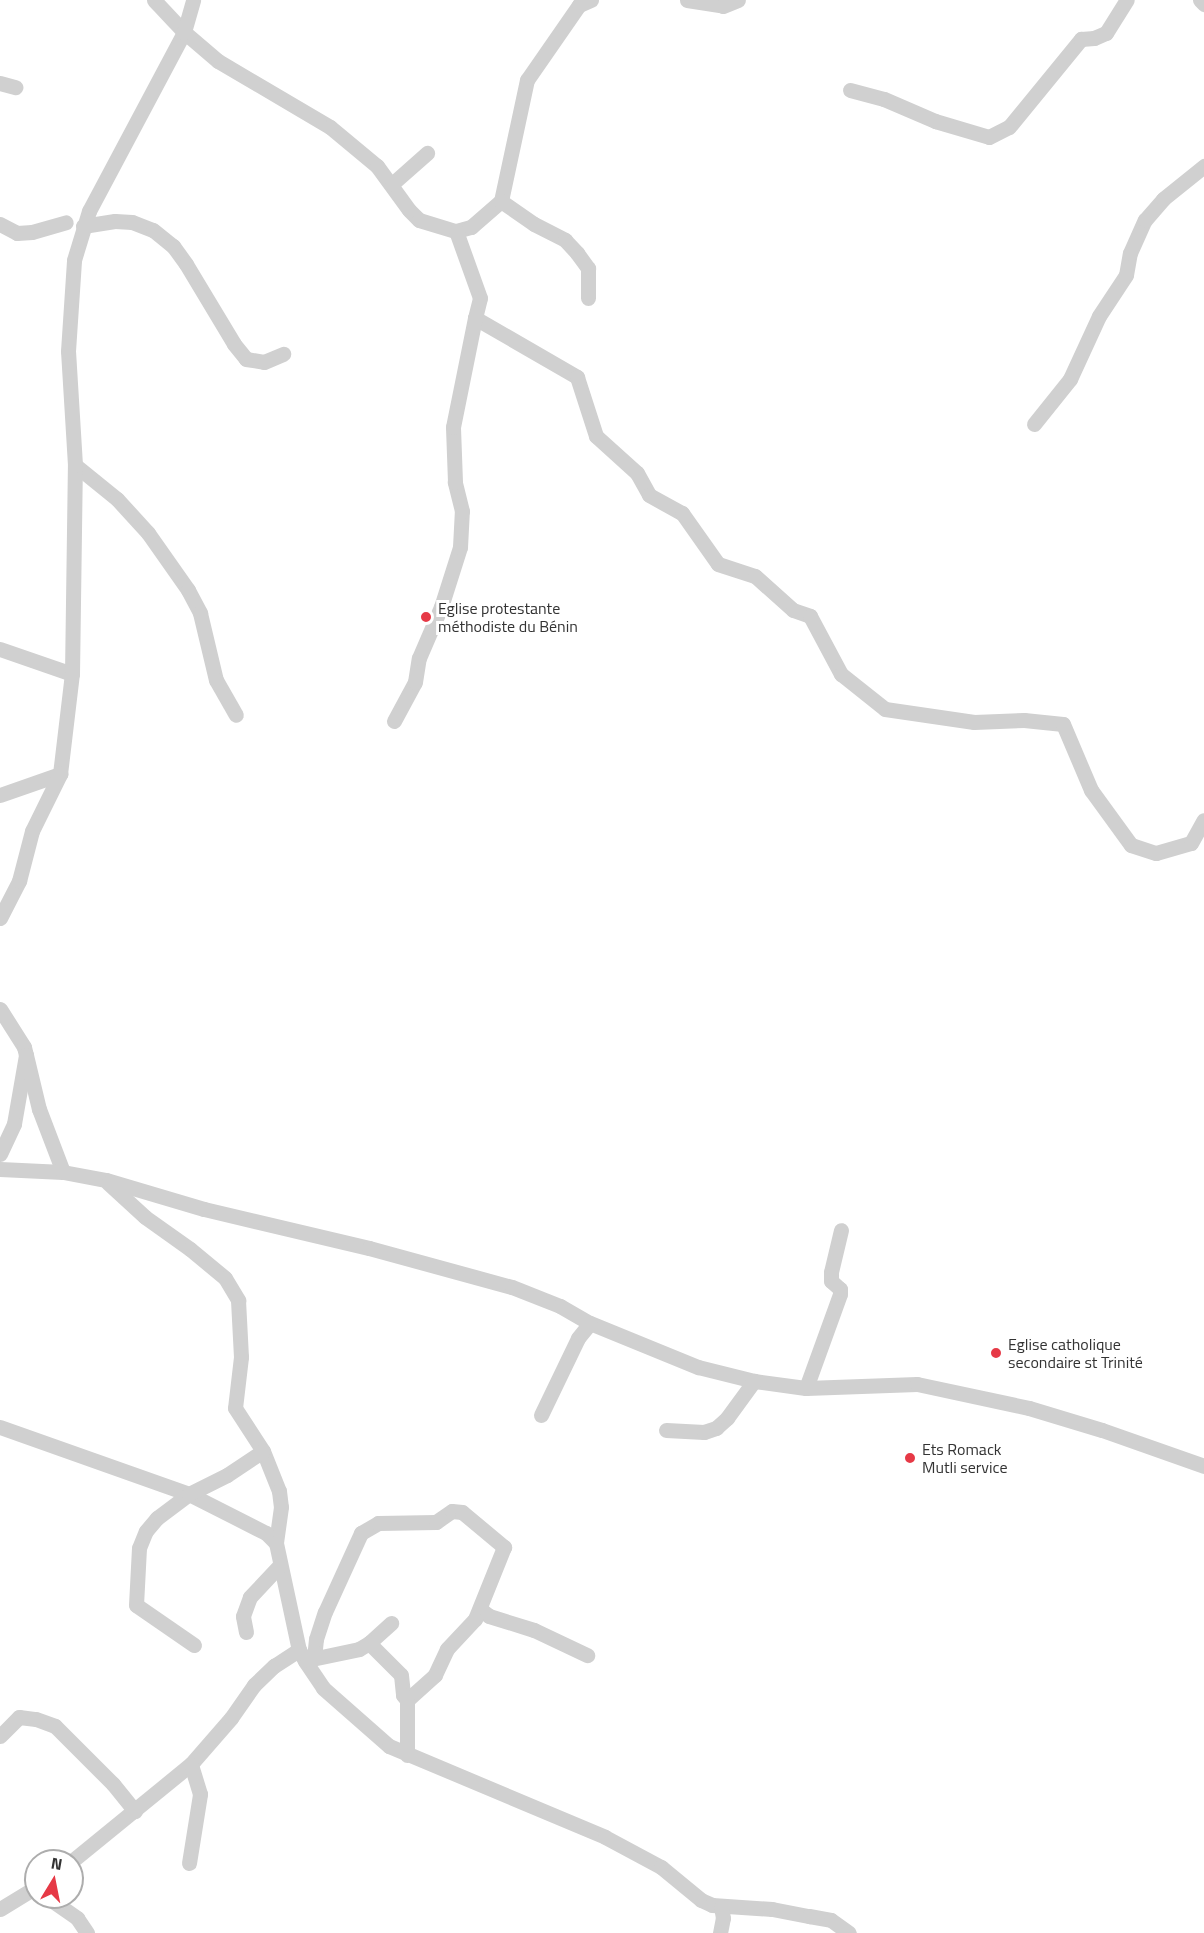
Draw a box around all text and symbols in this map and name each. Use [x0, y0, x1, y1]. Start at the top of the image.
place label: Eglise protestante méthodiste du Bénin [438, 598, 578, 636]
marker: Eglise protestante méthodiste du Bénin [419, 610, 433, 624]
place label: Eglise catholique secondaire st Trinité [1008, 1334, 1143, 1372]
marker: Eglise catholique secondaire st Trinité [989, 1346, 1003, 1360]
place label: Ets Romack Mutli service [922, 1439, 1007, 1477]
marker: Ets Romack Mutli service [903, 1451, 917, 1465]
north arrow [24, 1849, 84, 1909]
text: N [49, 1850, 64, 1876]

